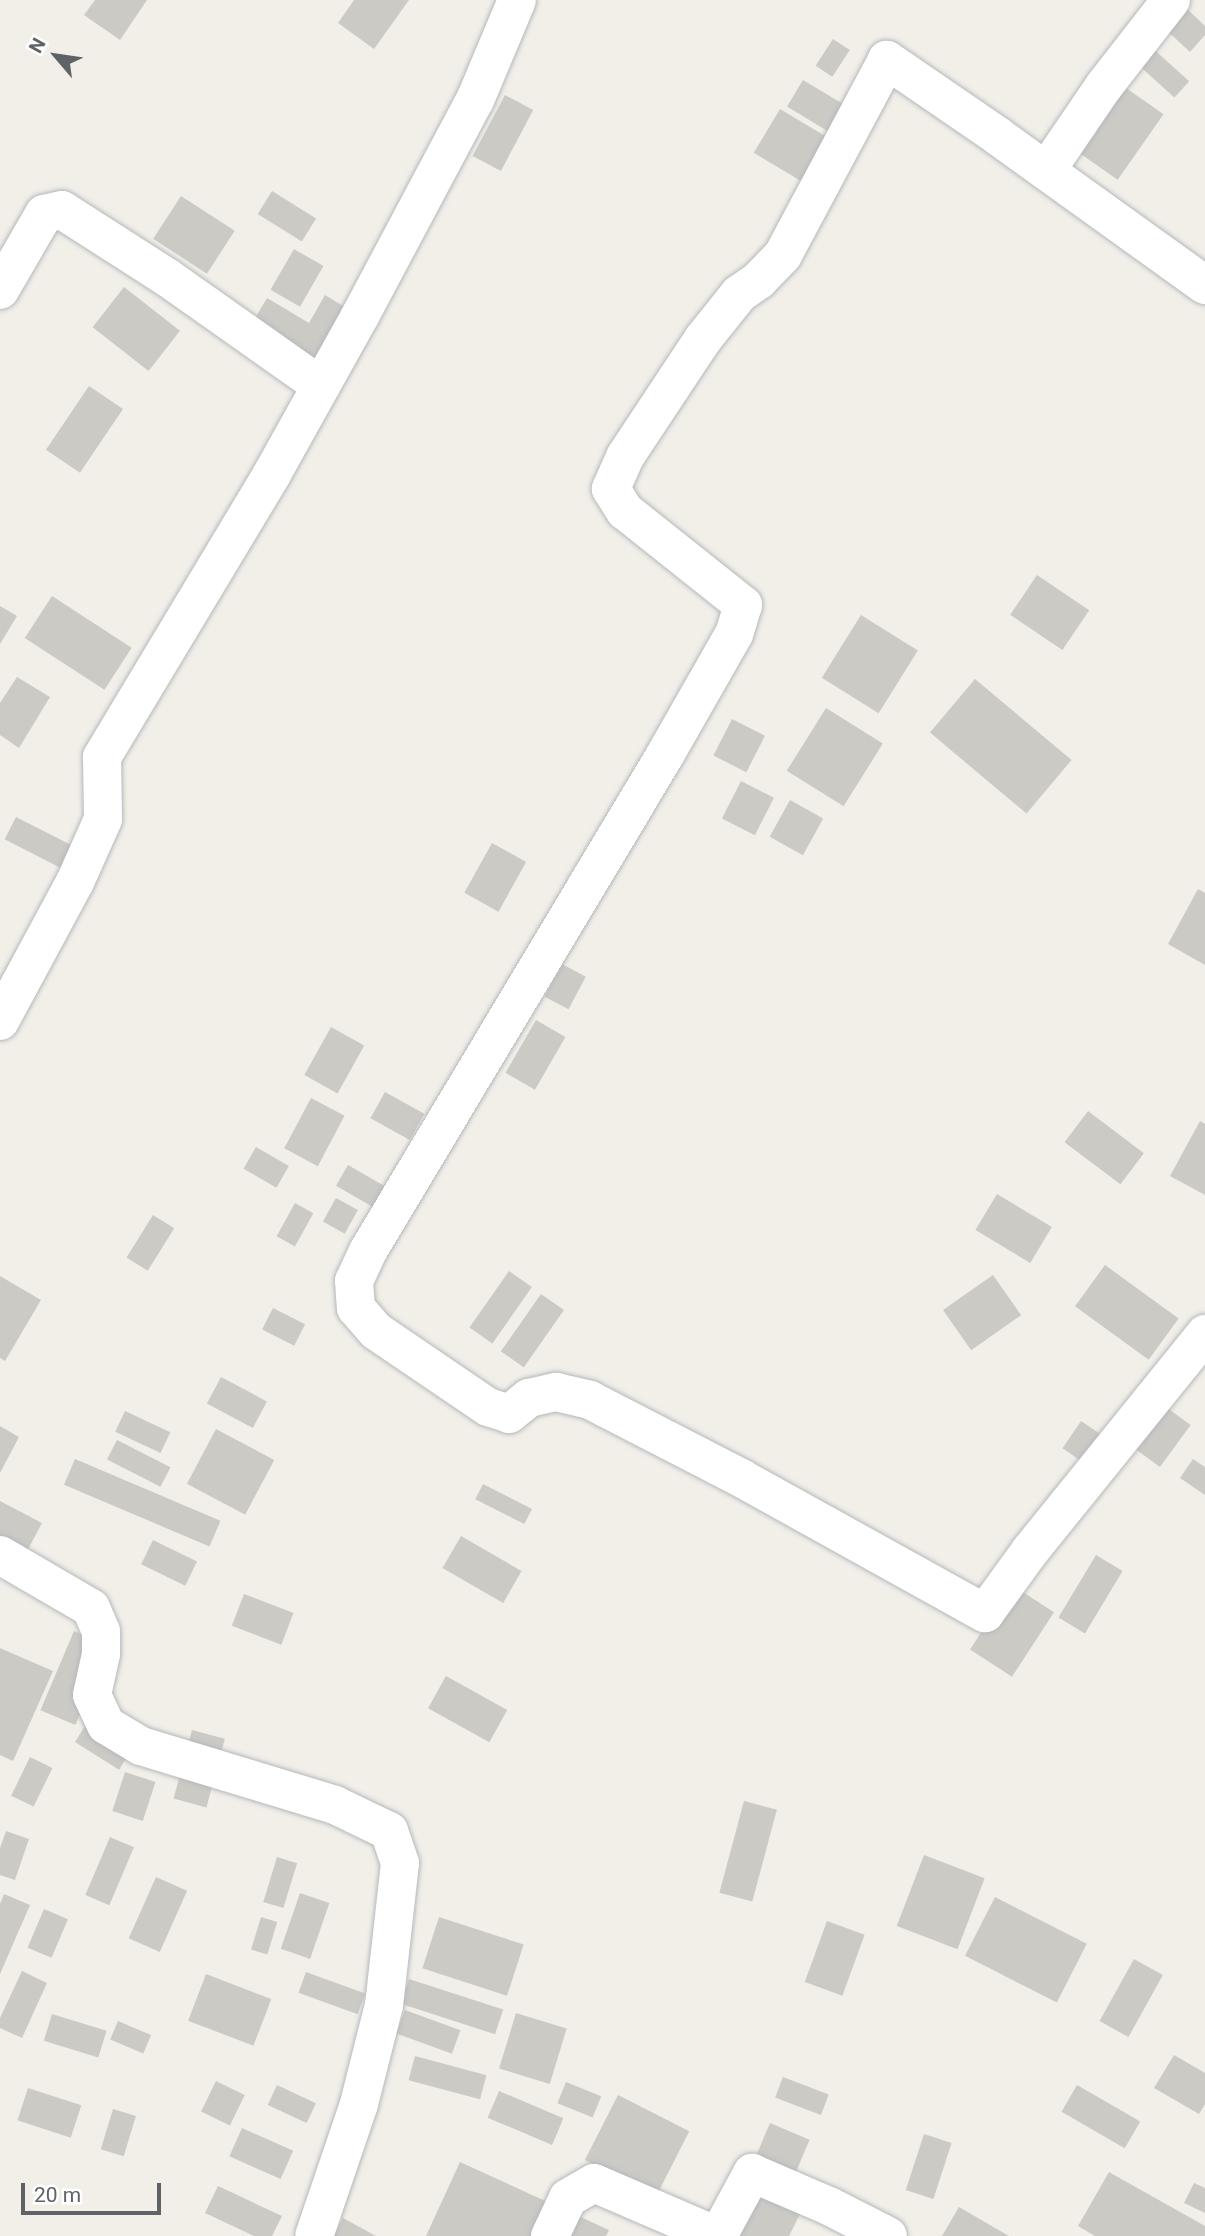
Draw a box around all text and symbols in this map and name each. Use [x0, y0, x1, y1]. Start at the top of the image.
north arrow [21, 21, 91, 91]
text: N [24, 34, 51, 57]
scale bar [24, 2170, 164, 2214]
text: 20 m [34, 2183, 81, 2207]

